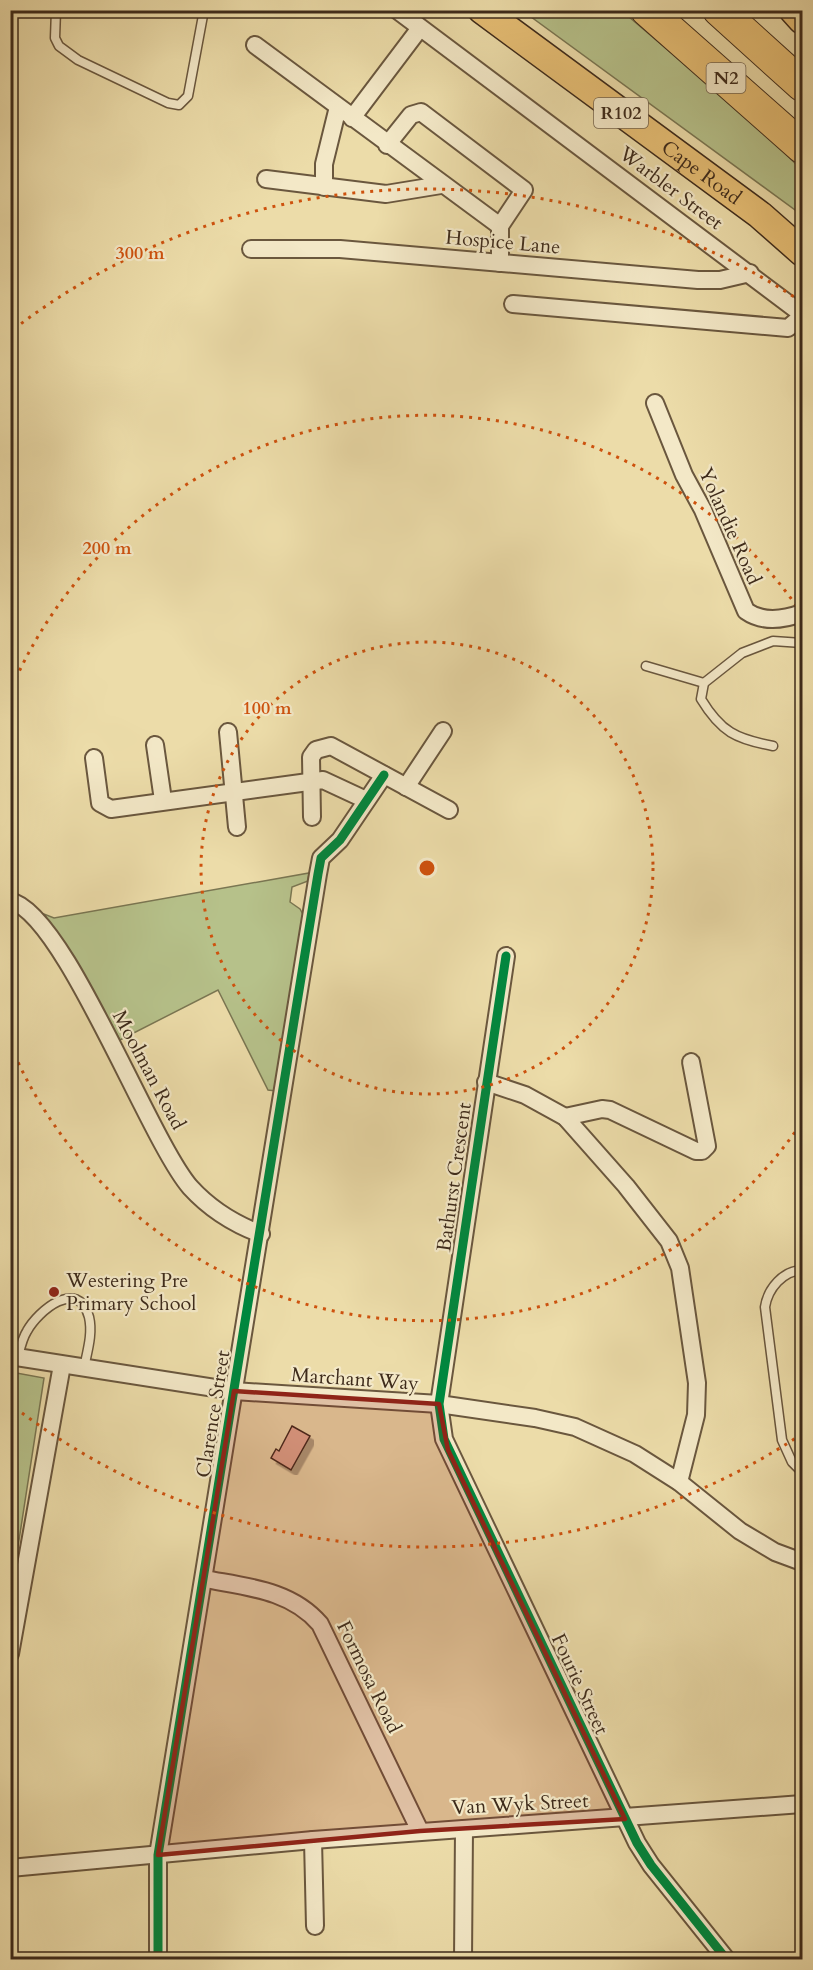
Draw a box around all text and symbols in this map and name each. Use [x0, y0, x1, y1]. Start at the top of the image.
road number: N2 [706, 63, 746, 93]
road number: R102 [594, 98, 648, 128]
street label: Cape Road [656, 134, 747, 211]
street label: Warbler Street [613, 139, 729, 236]
street label: Hospice Lane [444, 224, 562, 260]
text: 300 m [115, 241, 165, 266]
street label: Yolandie Road [692, 463, 768, 589]
text: 200 m [82, 536, 132, 561]
text: 100 m [242, 696, 292, 721]
centre of rings [417, 858, 437, 878]
street label: Moolman Road [106, 1005, 192, 1135]
street label: Bathurst Crescent [430, 1100, 478, 1253]
place label: Westering Pre Primary School [65, 1267, 196, 1317]
marker: Westering Pre Primary School [47, 1285, 61, 1299]
street label: Clarence Street [190, 1348, 236, 1480]
street label: Marchant Way [290, 1361, 420, 1397]
street label: Formosa Road [330, 1616, 408, 1738]
street label: Fourie Street [545, 1629, 615, 1740]
street label: Van Wyk Street [451, 1787, 590, 1821]

